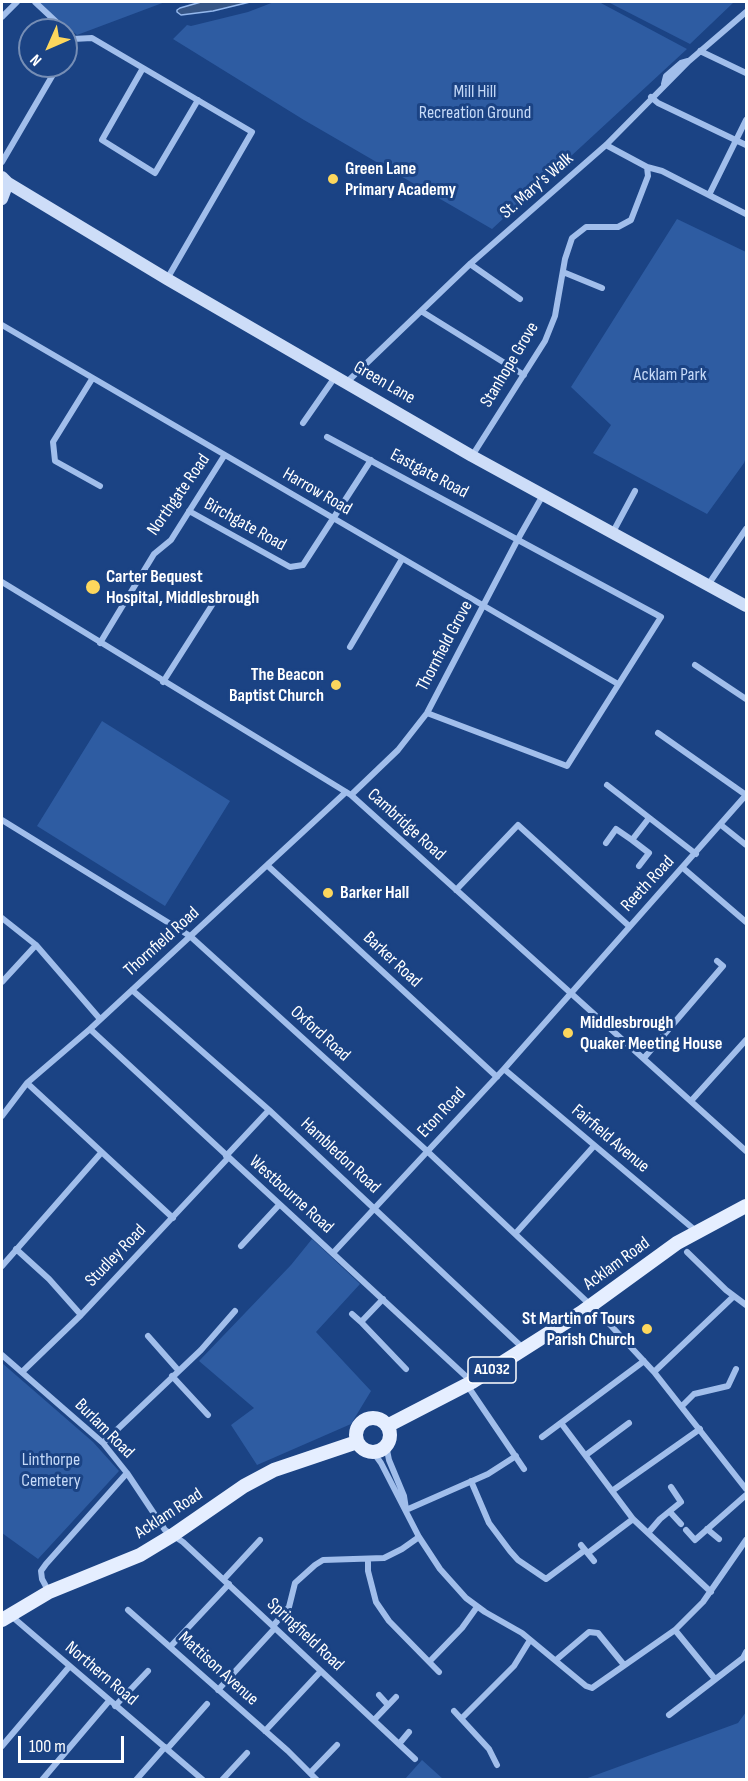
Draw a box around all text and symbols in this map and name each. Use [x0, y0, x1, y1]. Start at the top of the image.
north arrow [18, 18, 78, 78]
text: N [27, 50, 46, 69]
park label: Mill Hill Recreation Ground [419, 81, 531, 124]
street label: St. Mary's Walk [496, 148, 578, 224]
place label: Green Lane Primary Academy [345, 158, 456, 201]
marker: Green Lane Primary Academy [326, 172, 340, 186]
street label: Stanhope Grove [476, 318, 544, 412]
street label: Green Lane [349, 357, 419, 409]
park label: Acklam Park [633, 364, 707, 386]
street label: Eastgate Road [386, 444, 472, 504]
street label: Northgate Road [143, 450, 215, 540]
street label: Harrow Road [278, 464, 356, 520]
street label: Birchgate Road [200, 494, 290, 556]
place label: Carter Bequest Hospital, Middlesbrough [106, 566, 259, 608]
marker: Carter Bequest Hospital, Middlesbrough [84, 578, 102, 596]
street label: Thornfield Grove [412, 597, 478, 695]
place label: The Beacon Baptist Church [229, 664, 324, 706]
marker: The Beacon Baptist Church [329, 678, 343, 692]
street label: Cambridge Road [363, 784, 449, 866]
street label: Reeth Road [617, 852, 679, 916]
place label: Barker Hall [340, 882, 409, 904]
marker: Barker Hall [321, 886, 335, 900]
street label: Thornfield Road [120, 903, 204, 981]
street label: Barker Road [358, 928, 426, 992]
street label: Oxford Road [286, 1002, 354, 1066]
place label: Middlesbrough Quaker Meeting House [580, 1012, 723, 1054]
marker: Middlesbrough Quaker Meeting House [561, 1026, 575, 1040]
street label: Eton Road [413, 1083, 471, 1143]
street label: Fairfield Avenue [567, 1100, 653, 1178]
street label: Hambledon Road [296, 1114, 384, 1198]
street label: Westbourne Road [244, 1152, 338, 1238]
street label: Studley Road [81, 1220, 151, 1292]
street label: Acklam Road [580, 1233, 654, 1295]
place label: St Martin of Tours Parish Church [522, 1308, 635, 1350]
marker: St Martin of Tours Parish Church [640, 1322, 654, 1336]
road number: A1032 [468, 1357, 516, 1383]
street label: Burlam Road [70, 1395, 138, 1463]
park label: Linthorpe Cemetery [21, 1449, 81, 1492]
street label: Acklam Road [131, 1484, 207, 1544]
street label: Springfield Road [262, 1594, 348, 1676]
street label: Mattison Avenue [173, 1627, 263, 1711]
street label: Northern Road [60, 1637, 142, 1711]
scale bar [21, 1724, 128, 1762]
text: 100 m [29, 1736, 66, 1757]

